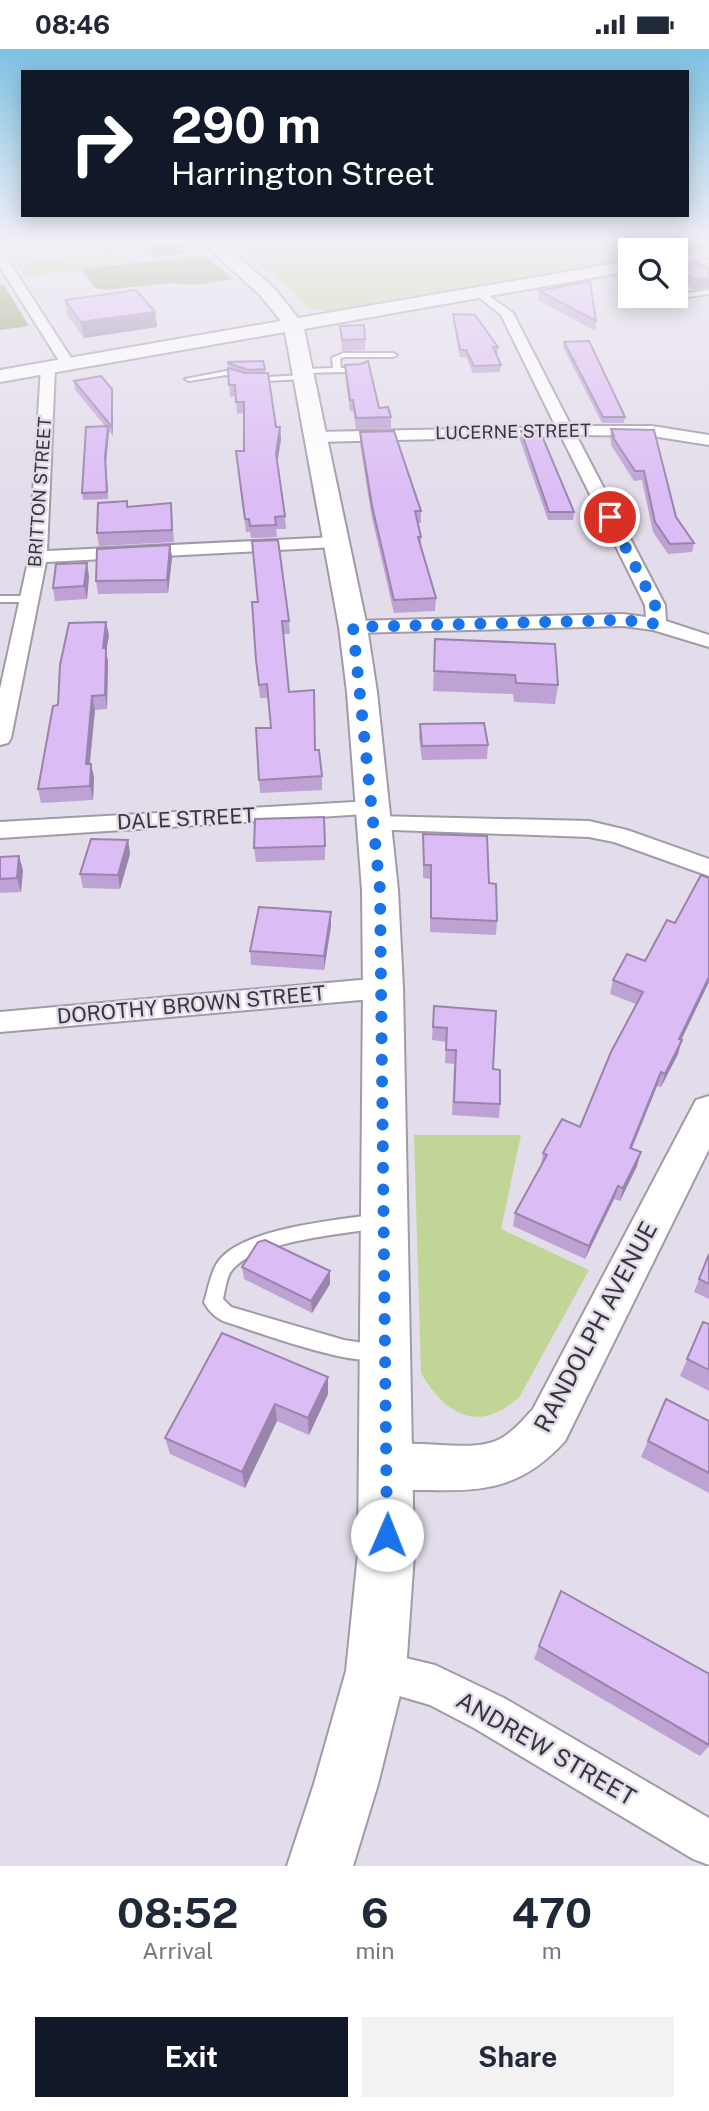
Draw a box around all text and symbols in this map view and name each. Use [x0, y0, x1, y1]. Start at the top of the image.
text: 08:46 [35, 9, 110, 40]
text: 290 m [171, 96, 321, 154]
icon: right [56, 98, 147, 189]
text: Harrington Street [171, 155, 435, 192]
map controls [618, 238, 688, 308]
button: search [618, 238, 688, 308]
street label: BRITTON STREET [24, 416, 55, 568]
street label: LUCERNE STREET [435, 420, 591, 443]
pin [580, 487, 640, 547]
icon: arrive [591, 498, 629, 536]
street label: DALE STREET [116, 802, 256, 835]
street label: DOROTHY BROWN STREET [56, 980, 326, 1029]
street label: RANDOLPH AVENUE [528, 1217, 662, 1437]
position arrow [350, 1498, 424, 1572]
street label: ANDREW STREET [452, 1685, 641, 1811]
text: 08:52 [117, 1888, 238, 1937]
text: 6 [361, 1888, 389, 1937]
text: 470 [511, 1888, 592, 1937]
text: Arrival [142, 1937, 213, 1964]
text: min [355, 1937, 394, 1964]
text: m [542, 1937, 562, 1964]
button: Exit [35, 2017, 348, 2097]
button: Share [362, 2017, 674, 2097]

